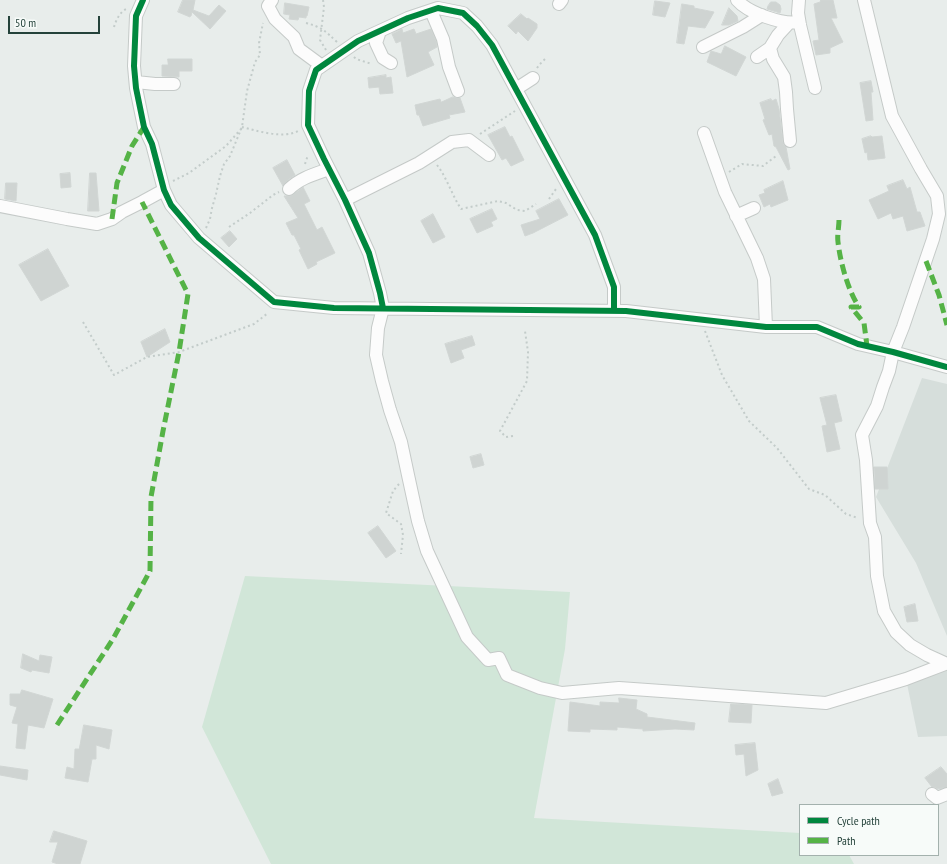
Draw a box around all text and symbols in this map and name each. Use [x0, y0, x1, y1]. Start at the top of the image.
scale bar [10, 8, 102, 34]
text: 50 m [15, 15, 36, 30]
legend [799, 804, 939, 856]
text: Cycle path [837, 813, 880, 828]
text: Path [837, 833, 855, 848]

